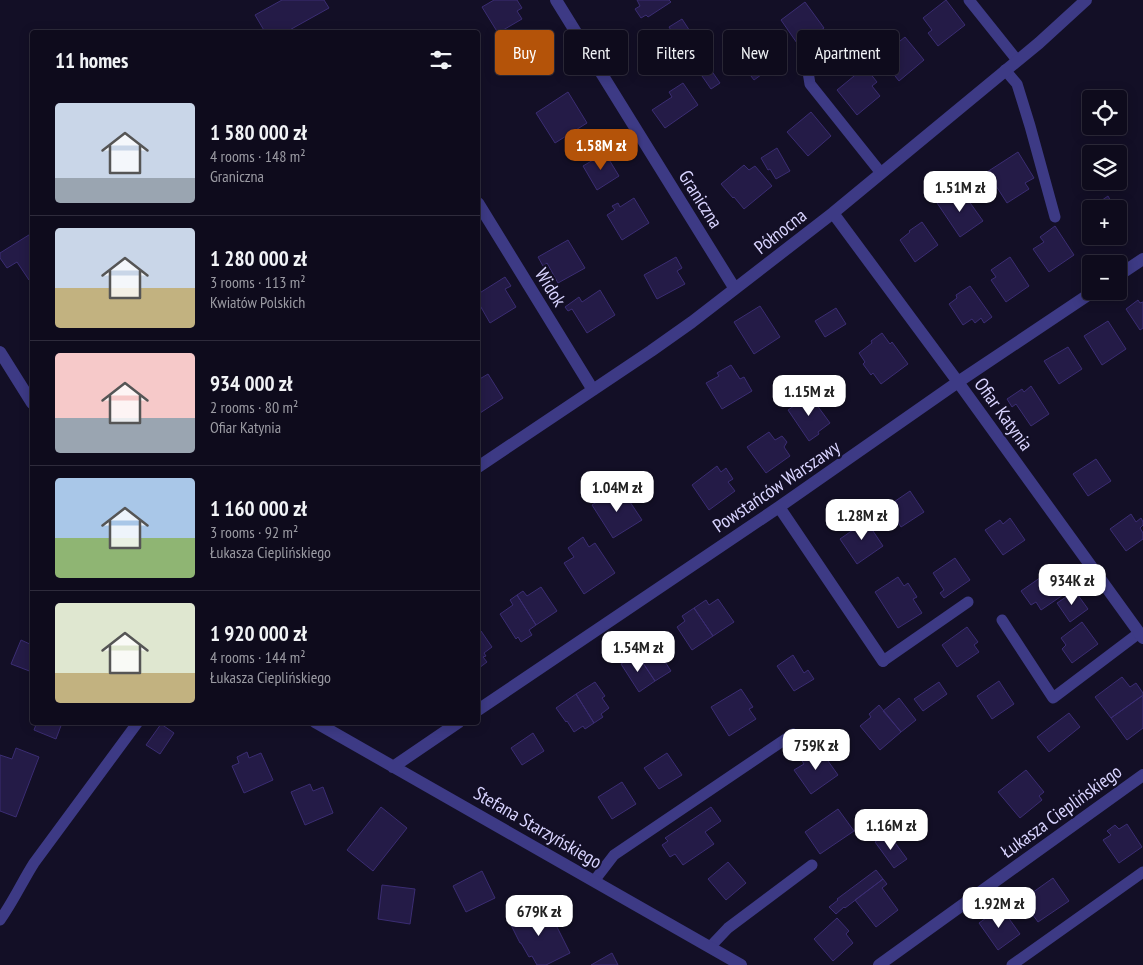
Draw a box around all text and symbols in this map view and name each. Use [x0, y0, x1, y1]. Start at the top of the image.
chip: Buy [495, 30, 554, 75]
chip: Rent [564, 30, 628, 75]
chip: Filters [638, 30, 713, 75]
chip: New [723, 30, 787, 75]
chip: Apartment [797, 30, 899, 75]
icon: filters [427, 46, 455, 74]
text: 11 homes [55, 47, 128, 74]
map controls [1082, 90, 1127, 300]
button: locate [1082, 90, 1127, 135]
text: 1 580 000 zł [210, 119, 307, 146]
icon: home [95, 123, 155, 183]
pin: 1.58M zł [549, 128, 653, 171]
text: 1.58M zł [576, 135, 626, 155]
button: layers [1082, 145, 1127, 190]
text: 4 rooms · 148 m² [210, 146, 306, 166]
text: Graniczna [210, 166, 264, 186]
street label: Graniczna [674, 166, 728, 232]
pin: 1.51M zł [908, 170, 1012, 213]
text: 1.51M zł [935, 177, 985, 197]
button: + [1082, 200, 1127, 245]
street label: Północna [749, 203, 811, 259]
text: 1 280 000 zł [210, 245, 307, 272]
icon: home [95, 248, 155, 308]
button: − [1082, 255, 1127, 300]
street label: Widok [530, 263, 572, 311]
text: 3 rooms · 113 m² [210, 272, 306, 292]
text: Kwiatów Polskich [210, 292, 305, 312]
text: 934 000 zł [210, 370, 292, 397]
icon: home [95, 373, 155, 433]
street label: Ofiar Katynia [969, 373, 1039, 455]
pin: 1.15M zł [757, 374, 861, 417]
text: 1.15M zł [784, 381, 834, 401]
text: 2 rooms · 80 m² [210, 397, 298, 417]
text: Ofiar Katynia [210, 417, 281, 437]
street label: Powstańców Warszawy [708, 434, 845, 537]
pin: 1.04M zł [565, 470, 669, 513]
text: 1.04M zł [592, 477, 642, 497]
text: 1 160 000 zł [210, 495, 307, 522]
icon: home [95, 498, 155, 558]
pin: 1.28M zł [810, 498, 914, 541]
text: 1.28M zł [837, 505, 887, 525]
text: 3 rooms · 92 m² [210, 522, 298, 542]
text: Łukasza Cieplińskiego [210, 542, 331, 562]
pin: 934K zł [1026, 564, 1118, 606]
text: 934K zł [1050, 570, 1094, 590]
text: 1 920 000 zł [210, 620, 307, 647]
icon: home [95, 623, 155, 683]
pin: 1.54M zł [586, 630, 690, 673]
text: 1.54M zł [613, 637, 663, 657]
text: 4 rooms · 144 m² [210, 647, 306, 667]
text: Łukasza Cieplińskiego [210, 667, 331, 687]
pin: 759K zł [770, 728, 862, 771]
text: 759K zł [794, 735, 838, 755]
street label: Łukasza Cieplińskiego [996, 759, 1126, 863]
street label: Stefana Starzyńskiego [470, 781, 606, 873]
pin: 1.16M zł [839, 808, 943, 851]
text: 1.16M zł [866, 815, 916, 835]
pin: 1.92M zł [947, 886, 1051, 929]
text: 1.92M zł [974, 893, 1024, 913]
pin: 679K zł [493, 894, 585, 937]
text: 679K zł [517, 901, 561, 921]

